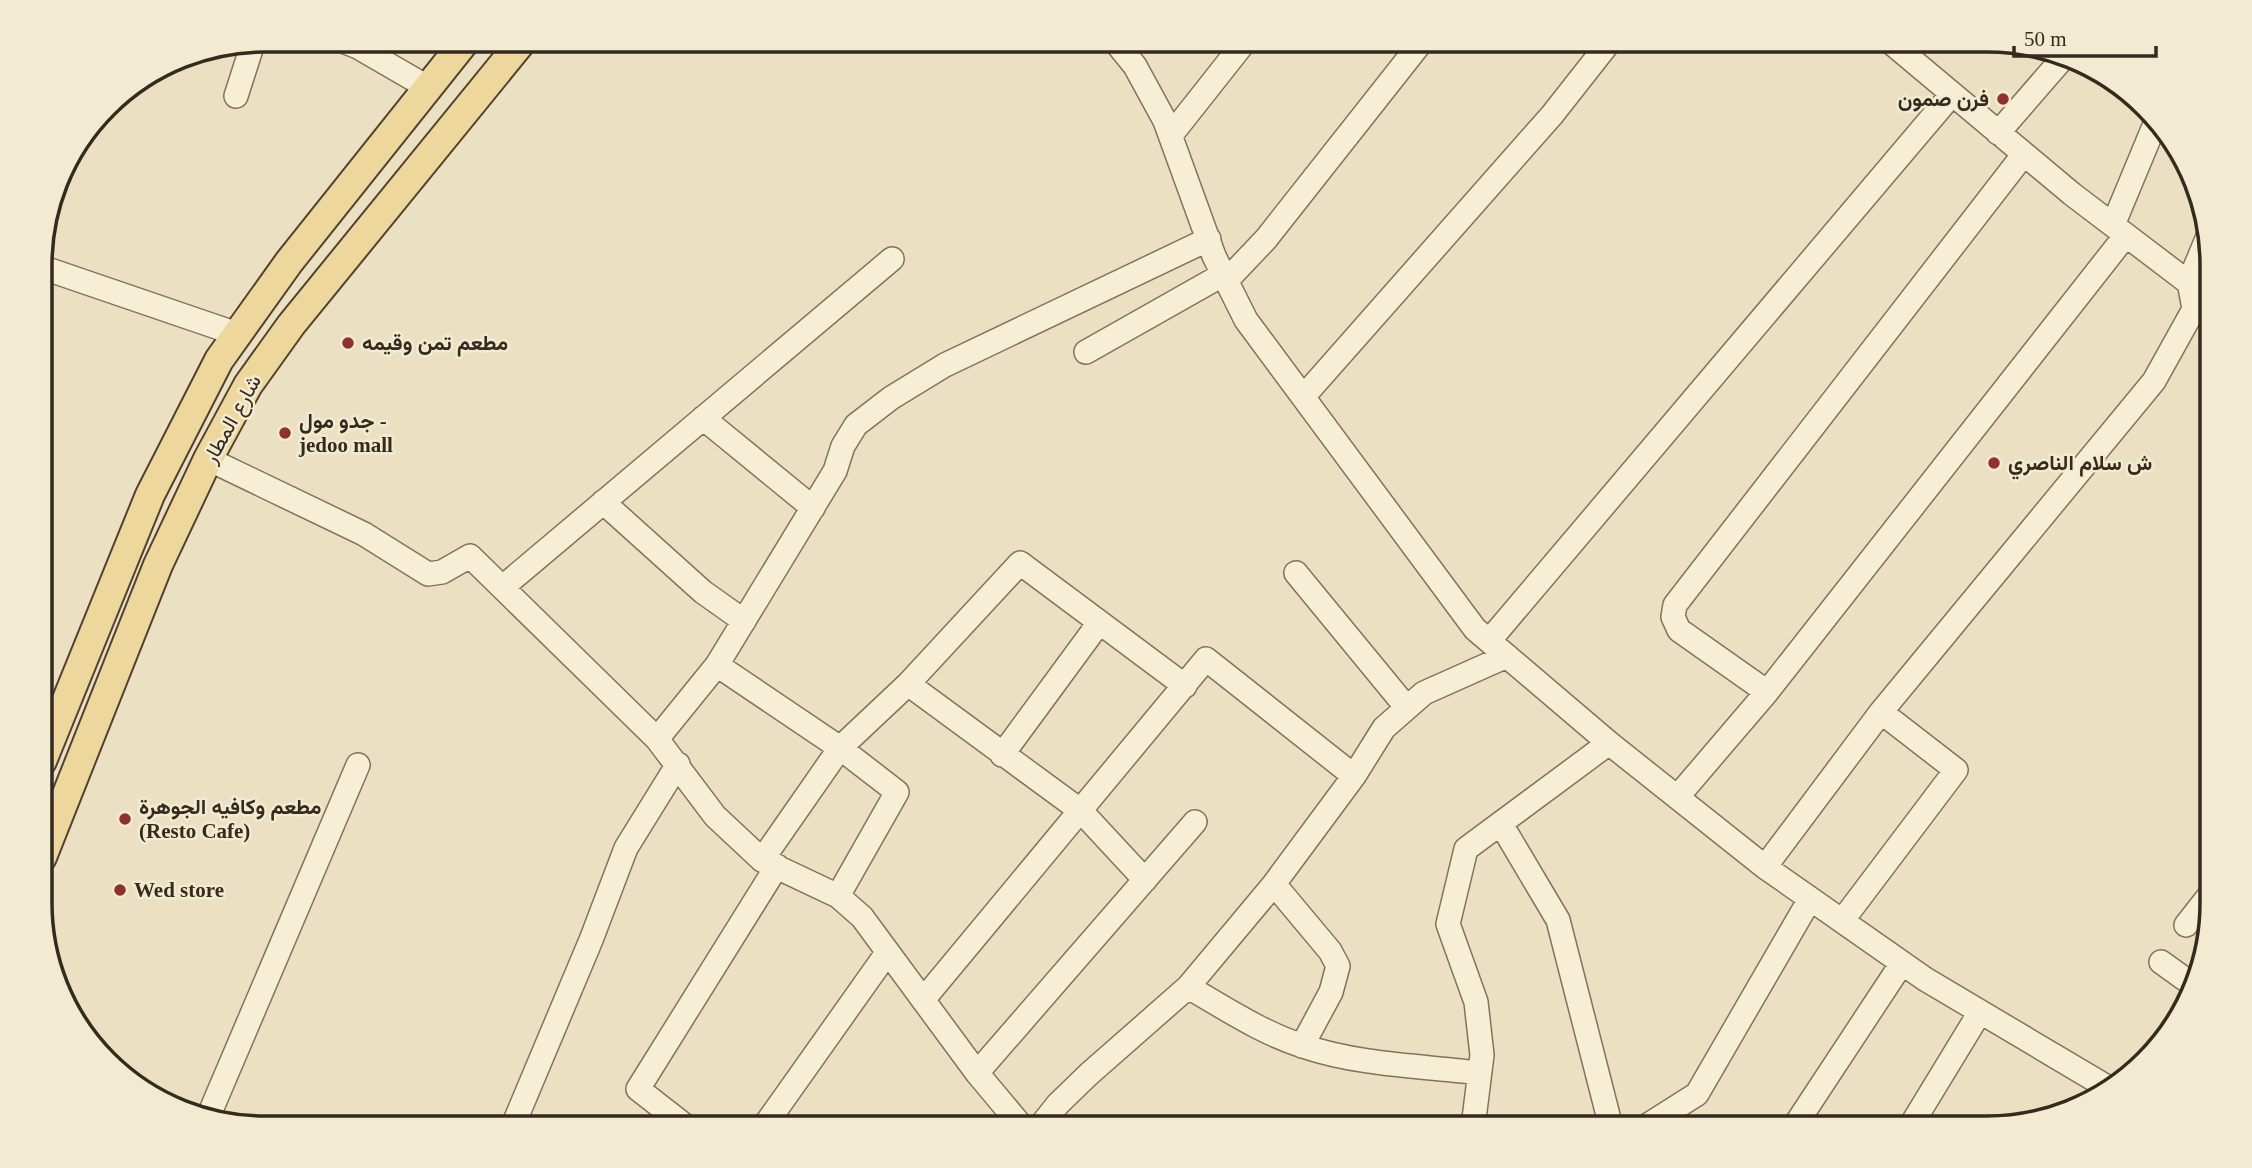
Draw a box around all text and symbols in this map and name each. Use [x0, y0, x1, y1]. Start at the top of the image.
scale bar [2014, 14, 2156, 58]
text: 50 m [2024, 27, 2067, 51]
place label: فرن صمون [1898, 87, 1989, 112]
marker: فرن صمون [1995, 91, 2011, 107]
place label: مطعم تمن وقيمه [362, 331, 508, 357]
marker: مطعم تمن وقيمه [340, 335, 356, 351]
street label: شارع المطار [197, 371, 268, 469]
place label: جدو مول - jedoo mall [298, 409, 393, 457]
marker: جدو مول - jedoo mall [277, 425, 293, 441]
place label: ش سلام الناصري [2008, 451, 2152, 480]
marker: ش سلام الناصري [1986, 455, 2002, 471]
place label: مطعم وكافيه الجوهرة (Resto Cafe) [139, 795, 322, 843]
marker: مطعم وكافيه الجوهرة (Resto Cafe) [117, 811, 133, 827]
place label: Wed store [134, 878, 224, 902]
marker: Wed store [112, 882, 128, 898]

